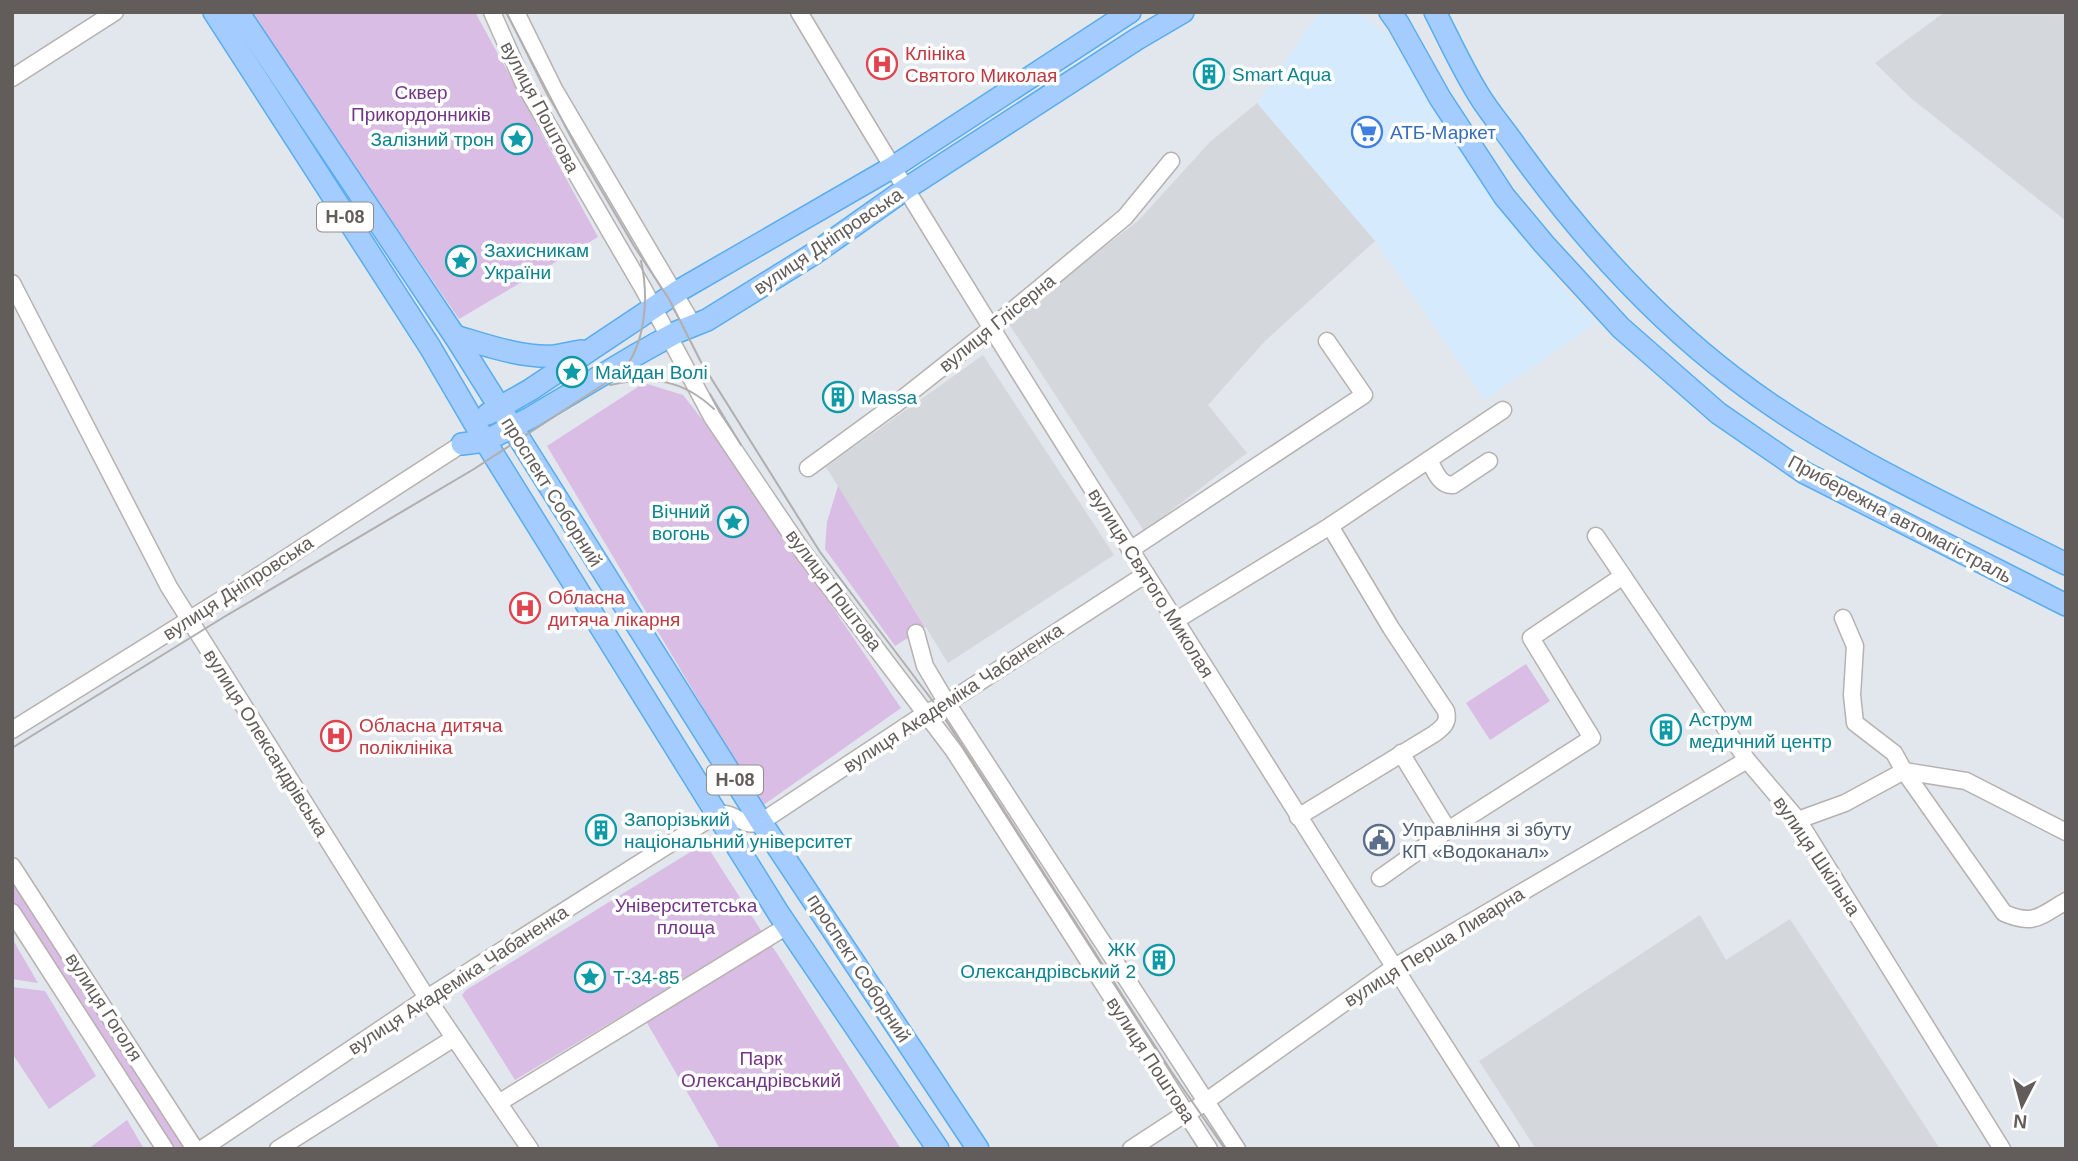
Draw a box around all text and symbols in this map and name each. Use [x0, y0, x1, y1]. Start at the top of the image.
street label: вулиця Поштова [496, 38, 584, 177]
place label: Клініка Святого Миколая [905, 43, 1057, 86]
hospital icon: Клініка Святого Миколая [865, 47, 899, 81]
building icon: Smart Aqua [1192, 57, 1226, 91]
place label: Smart Aqua [1232, 64, 1332, 85]
park label: Сквер Прикордонників [351, 82, 491, 125]
supermarket icon: АТБ-Маркет [1350, 115, 1384, 149]
place icon: Залізний трон [500, 122, 534, 156]
place label: АТБ-Маркет [1390, 122, 1496, 143]
place label: Залізний трон [371, 129, 494, 150]
street label: вулиця Дніпровська [750, 183, 907, 298]
road number: Н-08 [317, 202, 373, 232]
place label: Захисникам України [484, 240, 589, 283]
place icon: Захисникам України [444, 244, 478, 278]
street label: вулиця Глісерна [935, 270, 1060, 376]
place icon: Майдан Волі [555, 355, 589, 389]
place label: Майдан Волі [595, 362, 708, 383]
building icon: Massa [821, 380, 855, 414]
place label: Massa [861, 387, 917, 408]
street label: проспект Соборний [497, 413, 607, 571]
street label: Прибережна автомагістраль [1785, 451, 2016, 587]
street label: вулиця Святого Миколая [1084, 484, 1218, 682]
place label: Вічний вогонь [651, 501, 710, 544]
place icon: Вічний вогонь [716, 505, 750, 539]
street label: вулиця Поштова [782, 525, 887, 655]
street label: вулиця Дніпровська [159, 531, 317, 644]
place label: Обласна дитяча лікарня [548, 587, 680, 630]
hospital icon: Обласна дитяча лікарня [508, 591, 542, 625]
street label: вулиця Академіка Чабаненка [839, 619, 1067, 777]
street label: вулиця Олександрівська [200, 646, 333, 841]
place label: Аструм медичний центр [1689, 709, 1832, 752]
building icon: Аструм медичний центр [1649, 713, 1683, 747]
place label: Обласна дитяча поліклініка [359, 715, 503, 758]
hospital icon: Обласна дитяча поліклініка [319, 719, 353, 753]
road number: Н-08 [707, 766, 763, 794]
street label: вулиця Шкільна [1769, 793, 1865, 920]
place label: Запорізький національний університет [624, 809, 853, 852]
building icon: Запорізький національний університет [584, 813, 618, 847]
place label: Управлiння зi збуту КП «Водоканал» [1402, 819, 1572, 862]
public building icon: Управлiння зi збуту КП «Водоканал» [1362, 823, 1396, 857]
street label: вулиця Перша Ливарна [1340, 883, 1528, 1011]
street label: проспект Соборний [803, 890, 915, 1046]
park label: Університетська площа [615, 895, 758, 938]
street label: вулиця Академіка Чабаненка [344, 901, 572, 1059]
place label: ЖК Олександрівський 2 [960, 939, 1136, 982]
building icon: ЖК Олександрівський 2 [1142, 943, 1176, 977]
street label: вулиця Гоголя [61, 949, 147, 1065]
place icon: Т-34-85 [573, 960, 607, 994]
place label: Т-34-85 [613, 967, 680, 988]
street label: вулиця Поштова [1102, 993, 1200, 1127]
park label: Парк Олександрівський [681, 1048, 841, 1091]
north arrow [1987, 1070, 2057, 1140]
text: N [2012, 1110, 2028, 1133]

